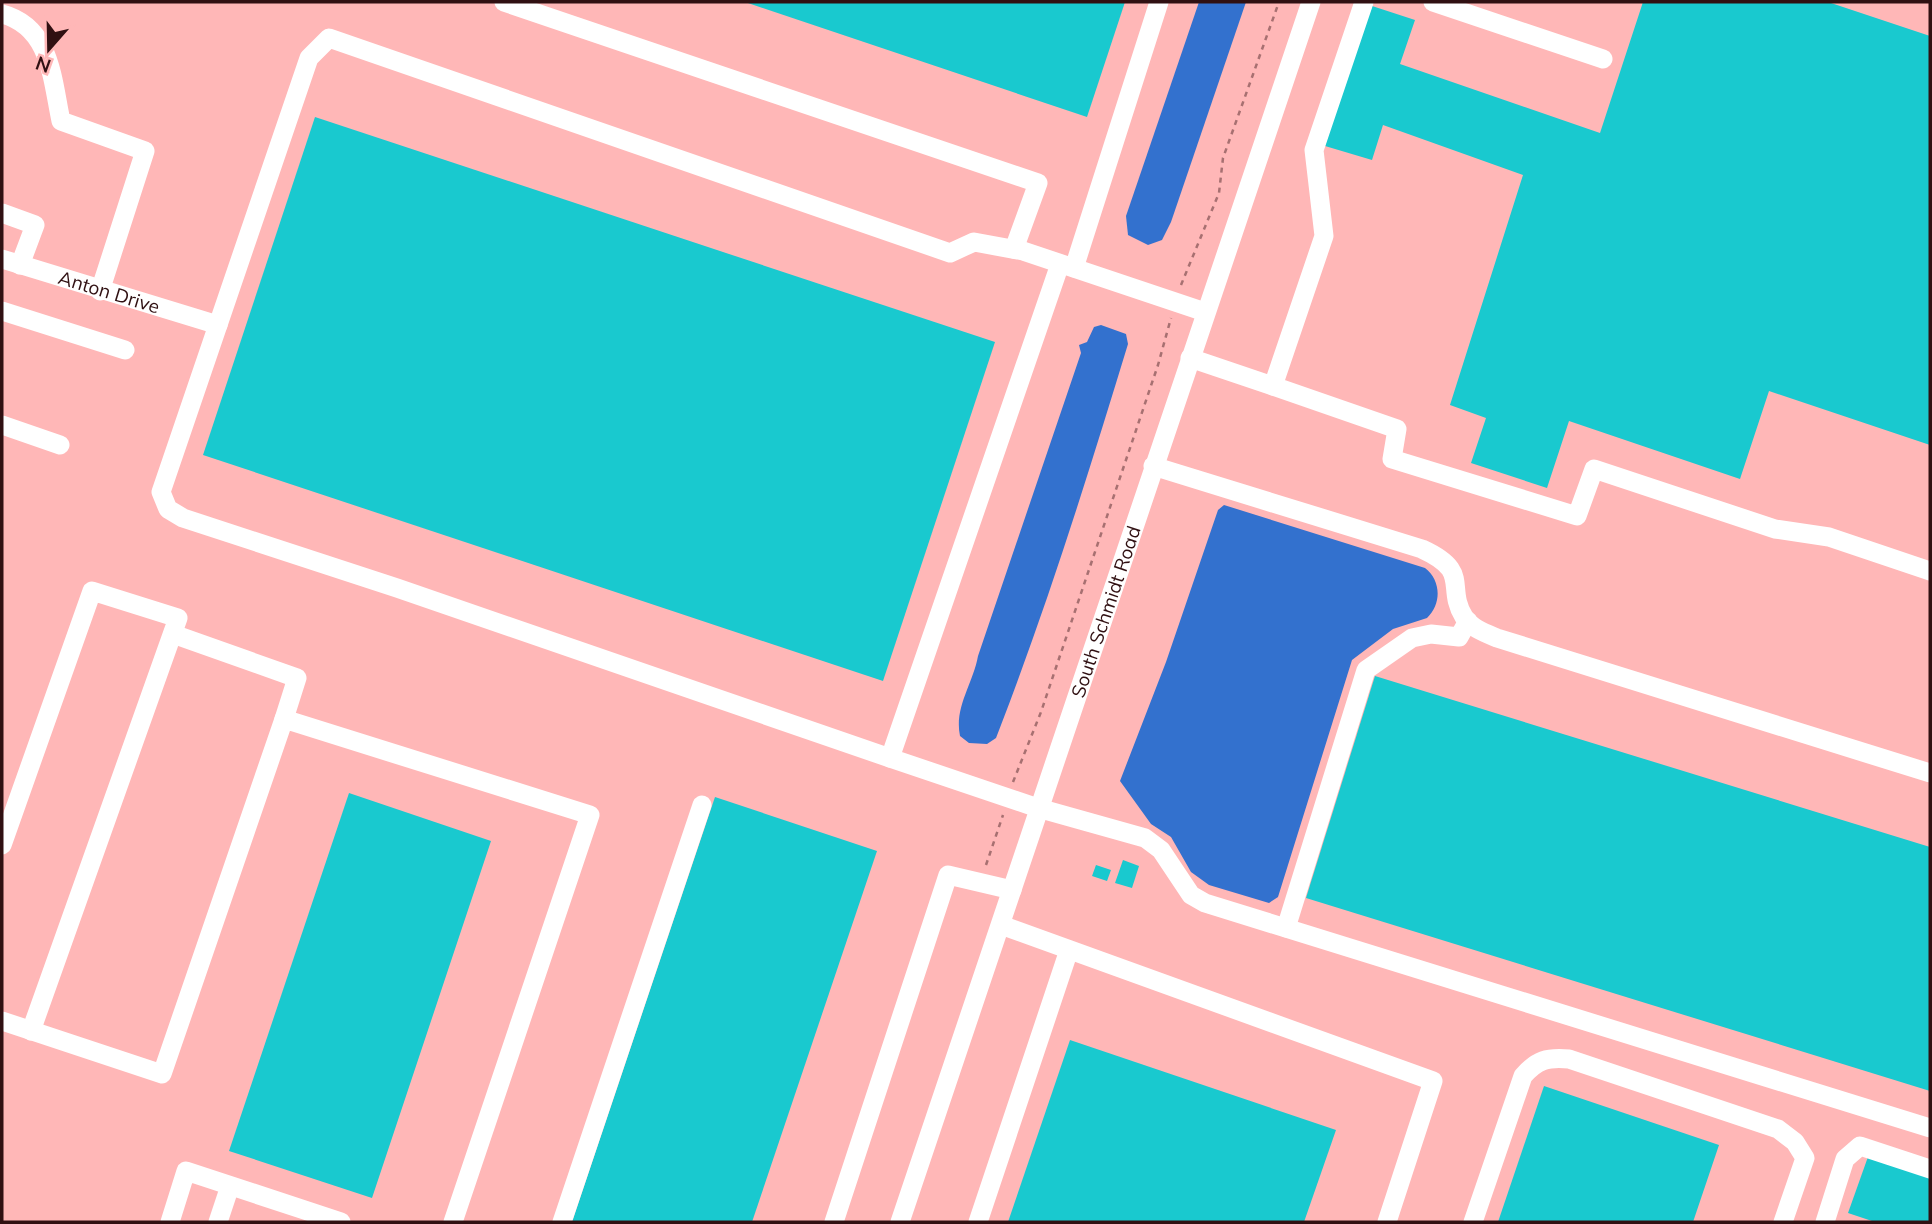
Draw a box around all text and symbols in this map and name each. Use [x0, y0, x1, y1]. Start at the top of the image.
north arrow [14, 14, 84, 84]
text: N [32, 51, 54, 79]
street label: Anton Drive [56, 265, 163, 318]
street label: South Schmidt Road [1066, 523, 1146, 701]

